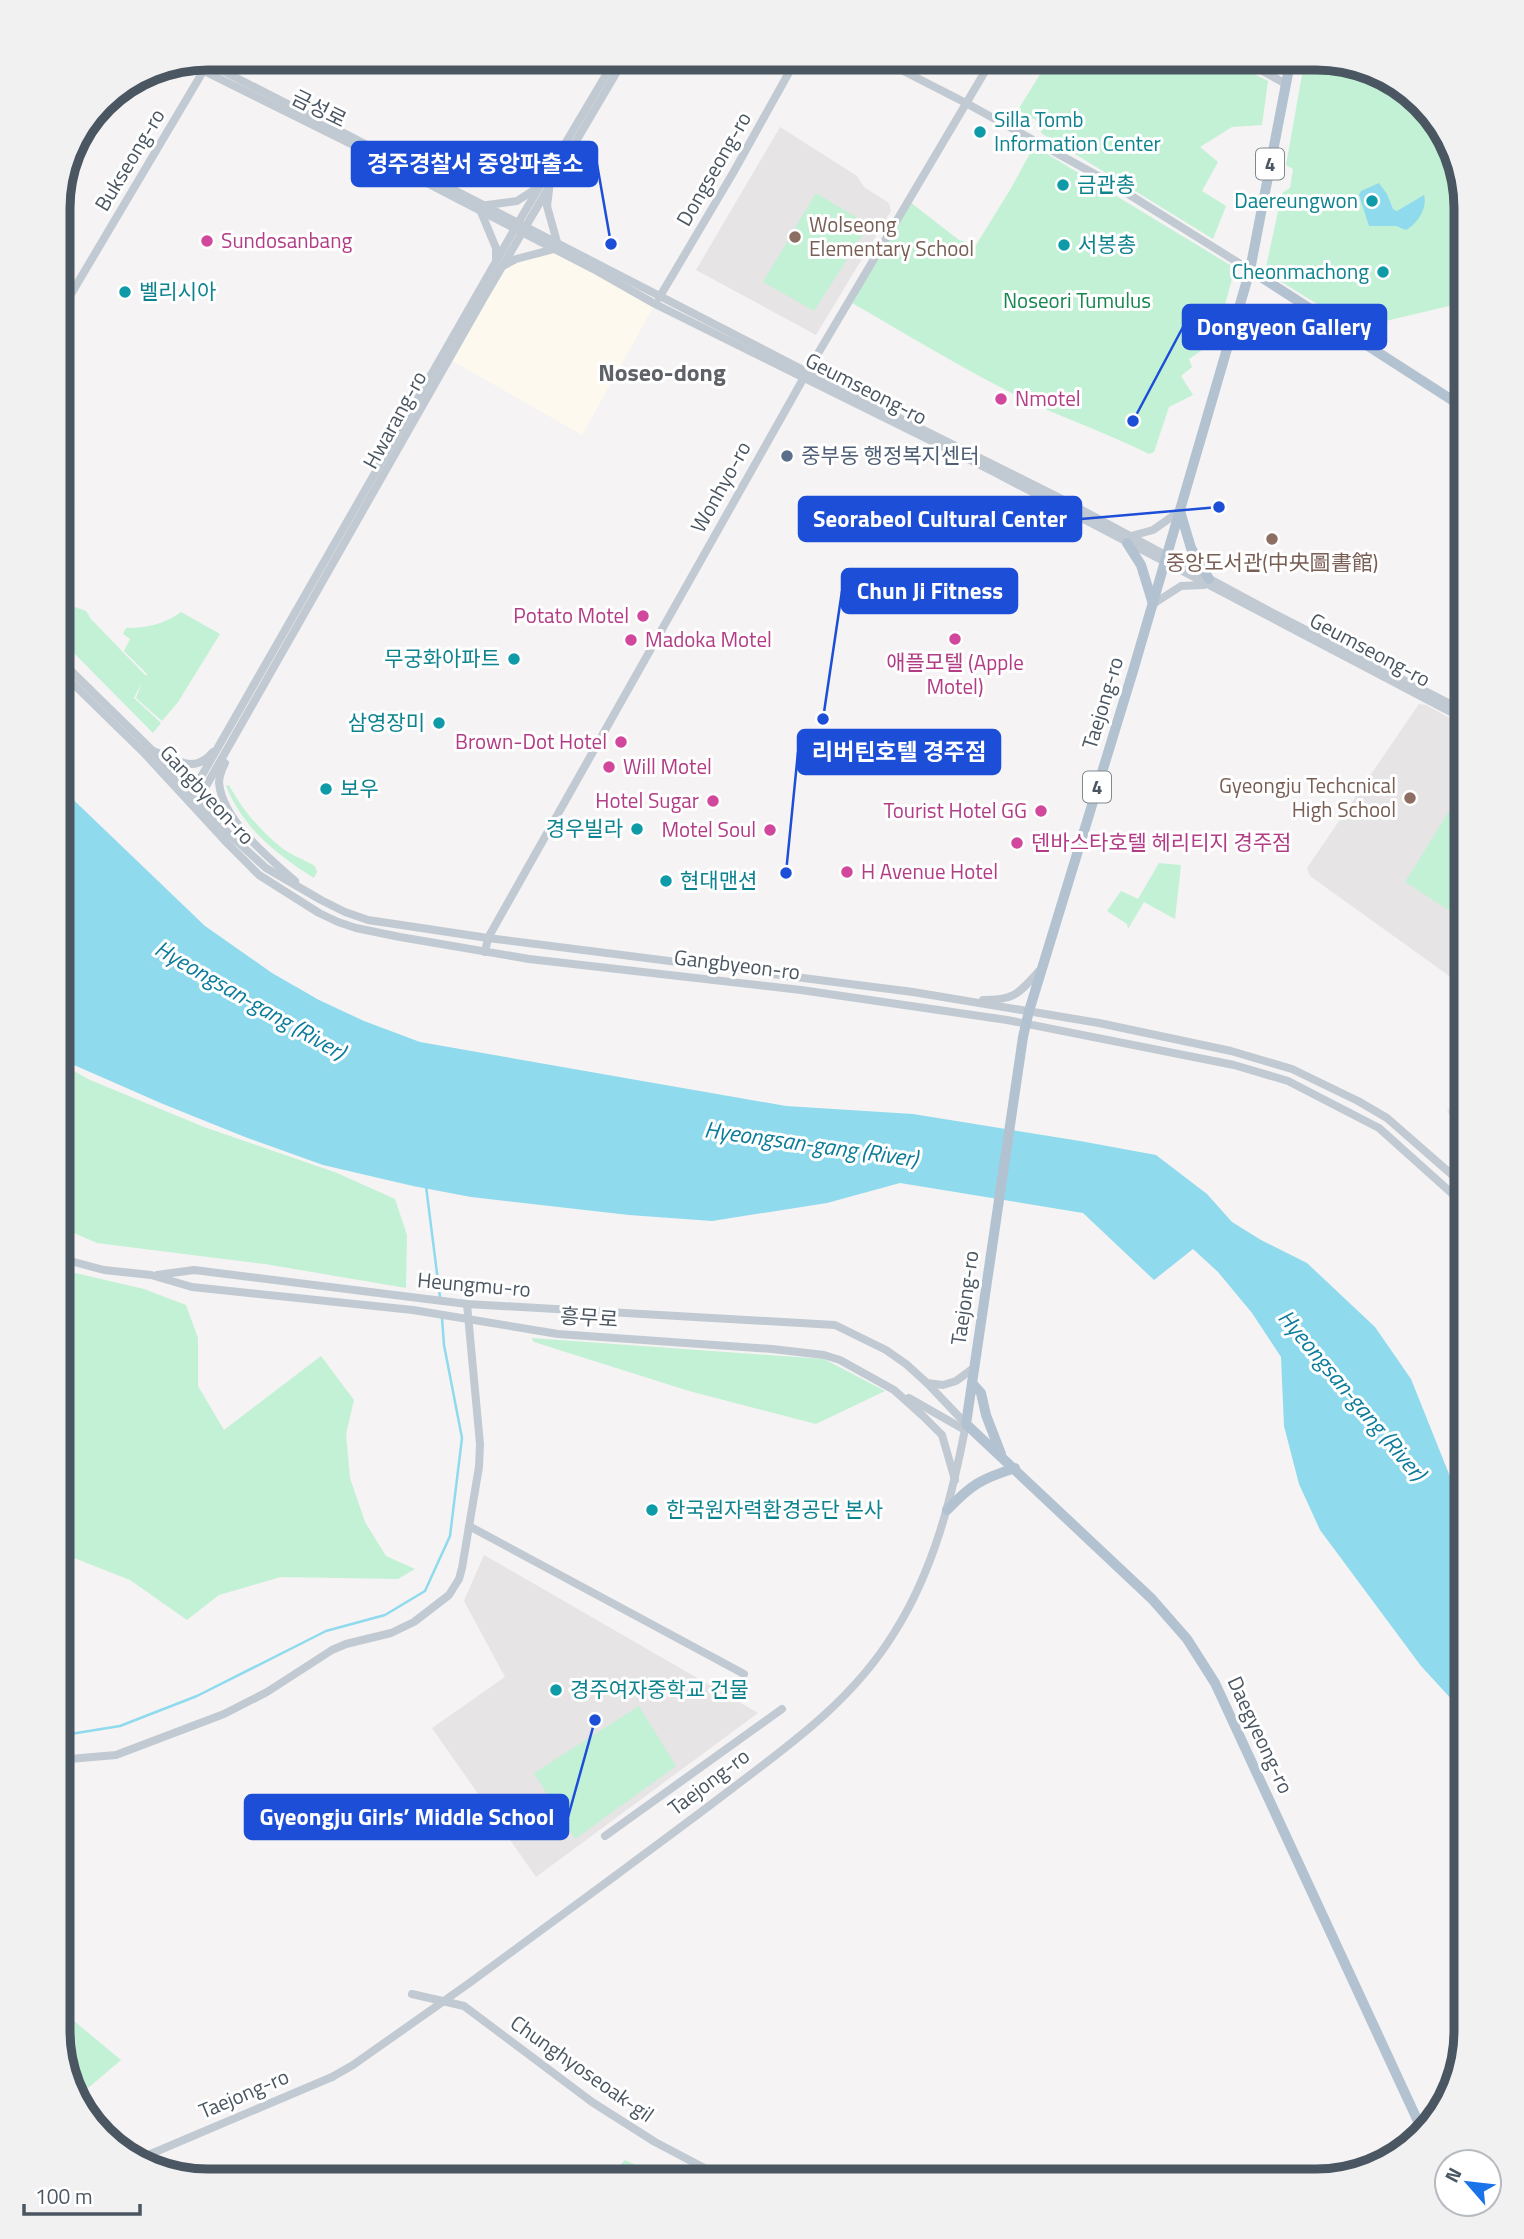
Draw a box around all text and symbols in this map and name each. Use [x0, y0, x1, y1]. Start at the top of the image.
street label: 금성로 [286, 81, 353, 135]
street label: Bukseong-ro [86, 102, 172, 217]
place label: Silla Tomb Information Center [994, 103, 1161, 159]
street label: Dongseong-ro [667, 105, 759, 232]
marker: Silla Tomb Information Center [972, 124, 988, 140]
callout: 경주경찰서 중앙파출소 [352, 142, 597, 186]
text: 경주경찰서 중앙파출소 [367, 146, 583, 181]
road number: 4 [1256, 148, 1284, 180]
place label: 금관총 [1077, 168, 1135, 200]
marker: 금관총 [1055, 177, 1071, 193]
place label: Daereungwon [1234, 184, 1358, 216]
marker: Daereungwon [1364, 193, 1380, 209]
place label: Wolseong Elementary School [809, 208, 974, 264]
place label: Sundosanbang [221, 224, 352, 256]
place label: 서봉총 [1078, 228, 1136, 260]
marker: Wolseong Elementary School [787, 229, 803, 245]
marker: Sundosanbang [199, 233, 215, 249]
marker: 서봉총 [1056, 237, 1072, 253]
place label: Cheonmachong [1232, 255, 1369, 287]
marker: Cheonmachong [1375, 264, 1391, 280]
place label: 벨리시아 [139, 275, 216, 307]
marker: 벨리시아 [117, 284, 133, 300]
park label: Noseori Tumulus [1003, 284, 1151, 316]
callout: Dongyeon Gallery [1183, 305, 1386, 349]
text: Dongyeon Gallery [1197, 309, 1372, 344]
street label: Geumseong-ro [800, 344, 933, 433]
district label: Noseo-dong [598, 354, 726, 390]
street label: Hwarang-ro [354, 365, 434, 474]
place label: Nmotel [1015, 382, 1081, 414]
marker: Nmotel [993, 391, 1009, 407]
street label: Wonhyo-ro [682, 435, 758, 538]
place label: 중부동 행정복지센터 [801, 439, 980, 471]
marker: 중부동 행정복지센터 [779, 448, 795, 464]
callout: Seorabeol Cultural Center [799, 497, 1081, 541]
text: Seorabeol Cultural Center [813, 501, 1067, 536]
marker: 중앙도서관(中央圖書館) [1264, 531, 1280, 547]
place label: 중앙도서관(中央圖書館) [1166, 546, 1378, 578]
callout: Chun Ji Fitness [842, 569, 1017, 613]
text: Chun Ji Fitness [857, 573, 1003, 608]
place label: Potato Motel [513, 599, 629, 631]
street label: Geumseong-ro [1304, 604, 1437, 694]
marker: Potato Motel [635, 608, 651, 624]
place label: Madoka Motel [645, 623, 772, 655]
marker: 애플모텔 (Apple Motel) [947, 631, 963, 647]
marker: Madoka Motel [623, 632, 639, 648]
place label: 무궁화아파트 [384, 642, 500, 674]
place label: 애플모텔 (Apple Motel) [886, 646, 1024, 702]
marker: 무궁화아파트 [506, 651, 522, 667]
street label: Taejong-ro [1073, 653, 1131, 753]
place label: 삼영장미 [348, 706, 425, 738]
marker: 삼영장미 [431, 715, 447, 731]
place label: Brown-Dot Hotel [455, 725, 607, 757]
callout: 리버틴호텔 경주점 [798, 730, 1000, 774]
marker: Brown-Dot Hotel [613, 734, 629, 750]
text: 리버틴호텔 경주점 [812, 734, 986, 769]
street label: Gangbyeon-ro [153, 737, 263, 852]
place label: Will Motel [623, 750, 712, 782]
marker: Will Motel [601, 759, 617, 775]
place label: Gyeongju Techcnical High School [1219, 769, 1396, 825]
place label: 보우 [340, 772, 379, 804]
road number: 4 [1083, 772, 1111, 802]
marker: 보우 [318, 781, 334, 797]
place label: Hotel Sugar [595, 784, 699, 816]
marker: Gyeongju Techcnical High School [1402, 790, 1418, 806]
marker: Hotel Sugar [705, 793, 721, 809]
place label: Tourist Hotel GG [884, 794, 1027, 826]
marker: Tourist Hotel GG [1033, 803, 1049, 819]
place label: 경우빌라 [546, 812, 623, 844]
place label: Motel Soul [662, 813, 756, 845]
marker: 경우빌라 [629, 821, 645, 837]
marker: Motel Soul [762, 822, 778, 838]
place label: 덴바스타호텔 헤리티지 경주점 [1031, 826, 1291, 858]
marker: 덴바스타호텔 헤리티지 경주점 [1009, 835, 1025, 851]
place label: H Avenue Hotel [861, 855, 998, 887]
place label: 현대맨션 [680, 864, 757, 896]
marker: H Avenue Hotel [839, 864, 855, 880]
marker: 현대맨션 [658, 873, 674, 889]
water label: Hyeongsan-gang (River) [149, 931, 353, 1069]
street label: Gangbyeon-ro [672, 940, 802, 988]
water label: Hyeongsan-gang (River) [702, 1111, 922, 1176]
street label: Taejong-ro [942, 1249, 986, 1347]
street label: Heungmu-ro [416, 1263, 532, 1305]
street label: 흥무로 [559, 1299, 619, 1335]
water label: Hyeongsan-gang (River) [1270, 1301, 1436, 1489]
place label: 한국원자력환경공단 본사 [666, 1493, 883, 1525]
marker: 한국원자력환경공단 본사 [644, 1502, 660, 1518]
street label: Daegyeong-ro [1220, 1671, 1302, 1799]
place label: 경주여자중학교 건물 [570, 1673, 749, 1705]
marker: 경주여자중학교 건물 [548, 1682, 564, 1698]
street label: Taejong-ro [661, 1740, 756, 1823]
callout: Gyeongju Girls’ Middle School [245, 1795, 568, 1839]
text: Gyeongju Girls’ Middle School [259, 1799, 555, 1834]
street label: Chunghyoseoak-gil [504, 2007, 661, 2130]
street label: Taejong-ro [194, 2060, 294, 2126]
north arrow [1433, 2148, 1503, 2218]
text: N [1437, 2162, 1468, 2187]
scale bar [24, 2172, 140, 2216]
text: 100 m [35, 2180, 92, 2212]

